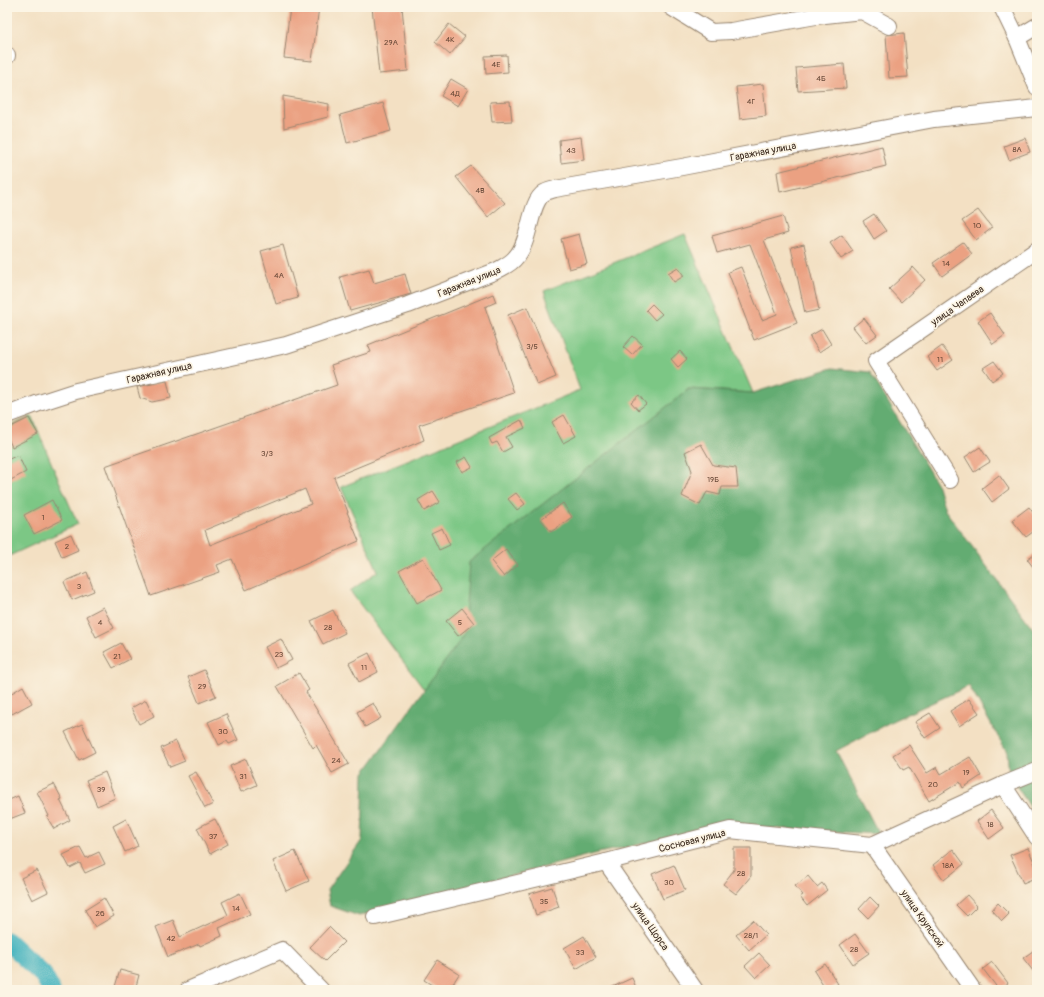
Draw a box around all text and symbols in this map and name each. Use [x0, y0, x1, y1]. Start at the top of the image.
house number: 4К [445, 35, 455, 44]
house number: 29А [384, 38, 398, 47]
house number: 4Е [492, 60, 500, 69]
house number: 4Б [816, 74, 826, 83]
house number: 4Д [450, 89, 460, 98]
house number: 4Г [747, 97, 755, 106]
street label: Гаражная улица [729, 140, 797, 164]
house number: 8А [1012, 145, 1022, 154]
house number: 4З [566, 146, 576, 155]
house number: 4В [475, 186, 485, 195]
house number: 10 [973, 221, 982, 230]
house number: 14 [942, 259, 950, 268]
street label: Гаражная улица [436, 264, 503, 300]
house number: 4А [274, 271, 284, 280]
street label: улица Чапаева [928, 283, 987, 329]
house number: 3/5 [526, 342, 538, 351]
house number: 11 [937, 355, 943, 364]
street label: Гаражная улица [125, 360, 193, 386]
house number: 3/3 [261, 449, 273, 458]
house number: 19Б [707, 475, 719, 484]
house number: 1 [41, 513, 45, 522]
house number: 2 [65, 542, 70, 551]
house number: 3 [77, 582, 82, 591]
house number: 4 [98, 618, 103, 627]
house number: 5 [458, 618, 462, 627]
house number: 28 [324, 623, 332, 632]
house number: 23 [275, 650, 284, 659]
house number: 21 [113, 652, 121, 661]
house number: 11 [361, 663, 367, 672]
house number: 29 [198, 682, 206, 691]
house number: 30 [218, 727, 228, 736]
house number: 24 [331, 756, 341, 765]
house number: 19 [962, 768, 970, 777]
house number: 31 [239, 772, 247, 781]
house number: 20 [928, 780, 939, 789]
house number: 39 [97, 785, 105, 794]
house number: 18 [986, 820, 994, 829]
street label: Сосновая улица [658, 827, 727, 855]
house number: 37 [209, 832, 218, 841]
house number: 18А [942, 861, 954, 870]
house number: 28 [737, 869, 745, 878]
house number: 30 [664, 878, 674, 887]
street label: улица Крупской [897, 887, 947, 950]
house number: 35 [540, 897, 548, 906]
street label: улица Щорса [629, 899, 671, 953]
house number: 14 [232, 904, 240, 913]
house number: 26 [95, 909, 105, 918]
house number: 28/1 [744, 931, 758, 940]
house number: 42 [166, 934, 176, 943]
house number: 28 [850, 945, 858, 954]
house number: 33 [576, 948, 585, 957]

